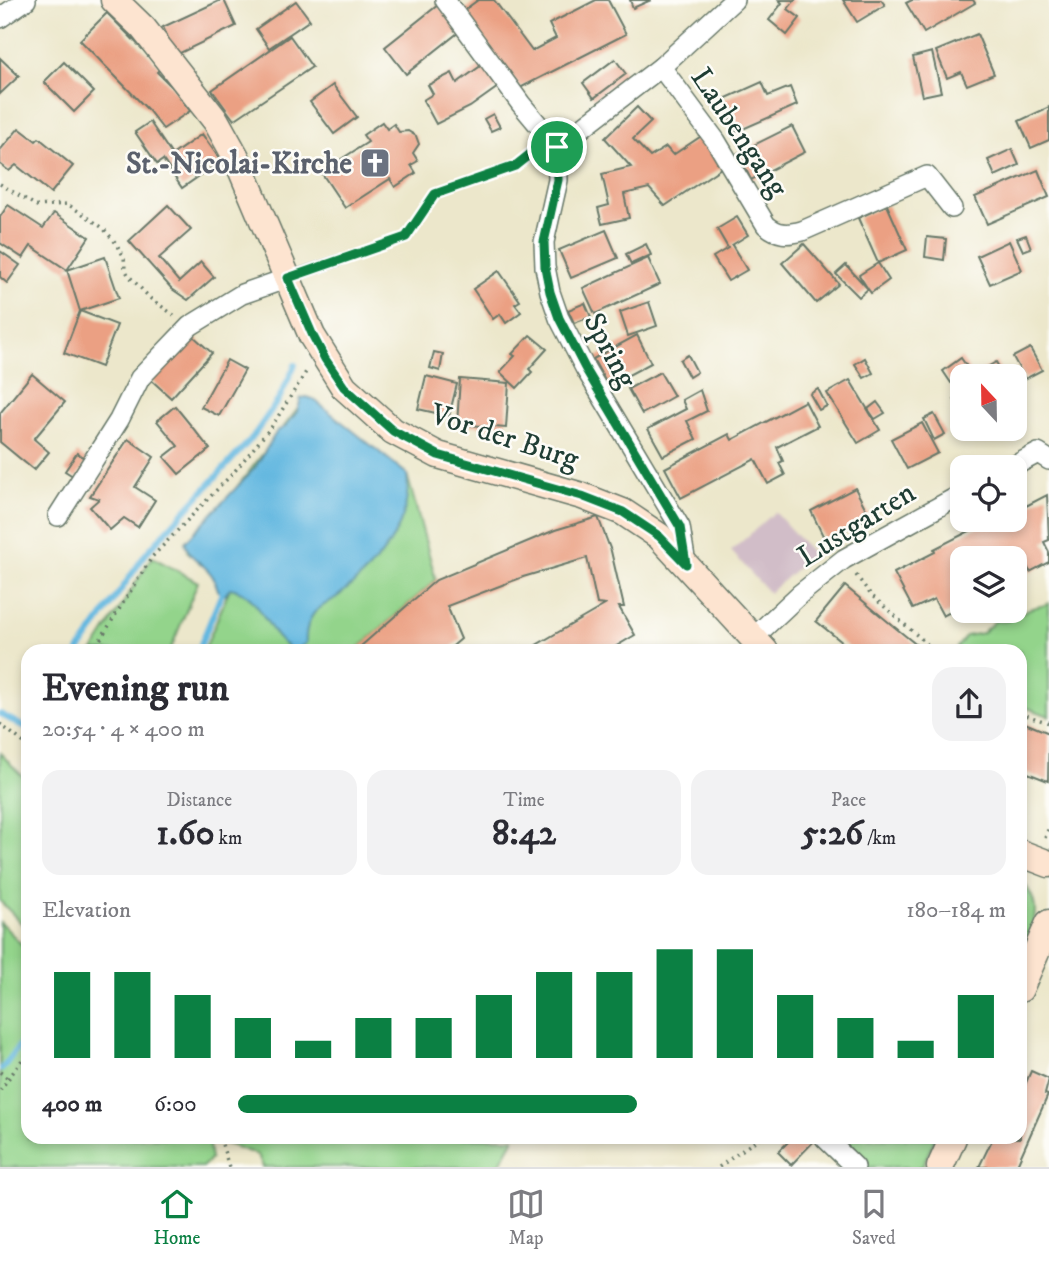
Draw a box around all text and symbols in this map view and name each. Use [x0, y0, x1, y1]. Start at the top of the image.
street label: Laubengang [682, 61, 796, 205]
pin [527, 117, 587, 177]
icon: arrive [538, 128, 576, 166]
place label: St.-Nicolai-Kirche [126, 146, 353, 183]
church icon: St.-Nicolai-Kirche [358, 146, 392, 180]
street label: Spring [575, 307, 645, 395]
north arrow [950, 364, 1027, 441]
map controls [950, 364, 1027, 623]
street label: Vor der Burg [425, 396, 584, 479]
button: locate [950, 455, 1027, 532]
street label: Lustgarten [791, 474, 923, 576]
button: layers [950, 546, 1027, 623]
text: Evening run [42, 665, 229, 713]
button: share [932, 667, 1006, 741]
text: 20:54 · 4 × 400 m [42, 715, 205, 744]
text: Distance [167, 789, 232, 812]
text: Time [503, 789, 545, 812]
text: Pace [831, 789, 866, 812]
text: 1.60 [156, 812, 215, 856]
text: 8:42 [492, 812, 556, 856]
text: 5:26 [801, 812, 863, 856]
text: km [215, 827, 242, 850]
text: /km [863, 827, 896, 850]
text: Elevation [42, 896, 131, 925]
text: 180–184 m [906, 896, 1006, 925]
text: 400 m [42, 1090, 102, 1119]
text: 6:00 [154, 1090, 197, 1119]
tab: Home [153, 1185, 200, 1250]
tab: Map [507, 1185, 545, 1250]
tab: Saved [852, 1185, 896, 1250]

